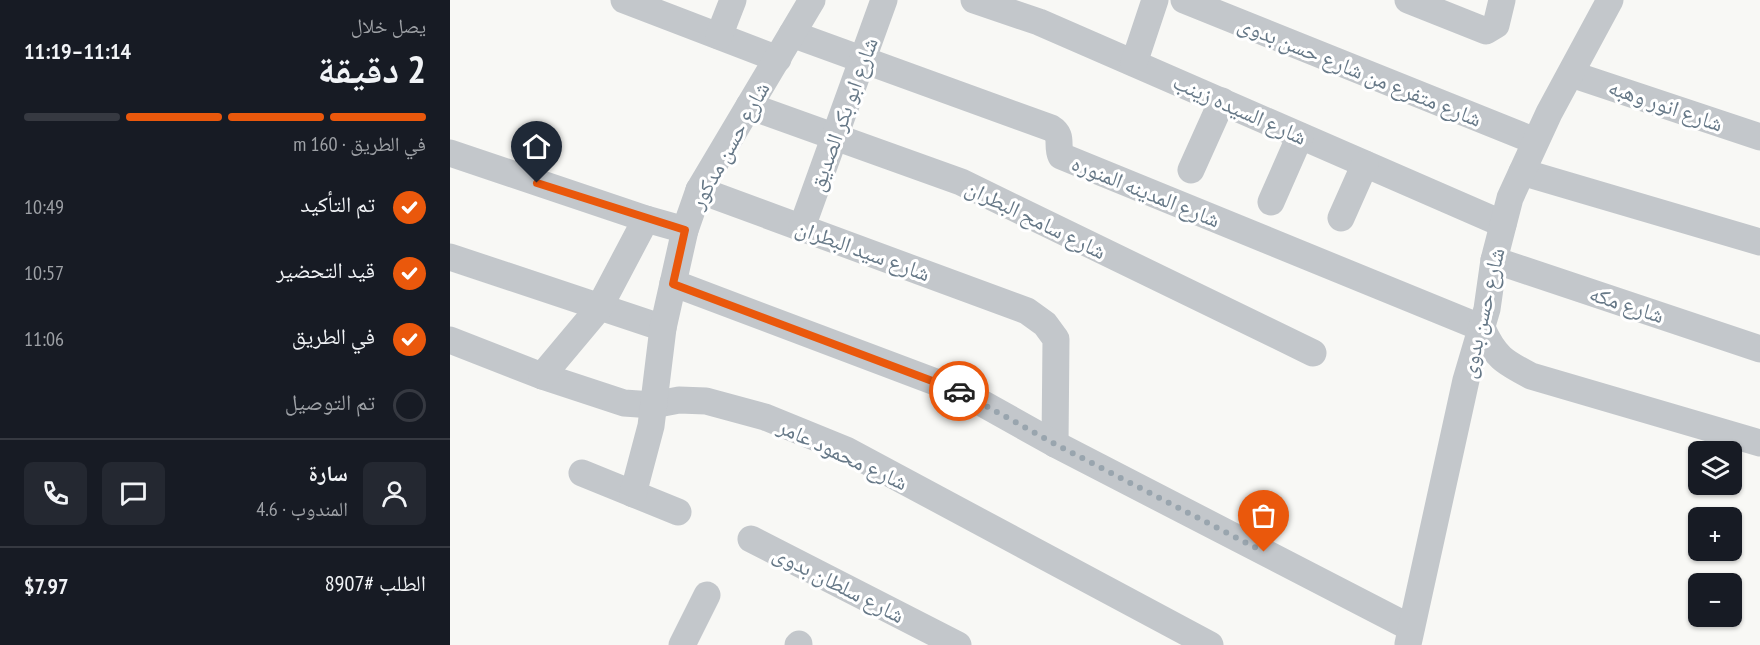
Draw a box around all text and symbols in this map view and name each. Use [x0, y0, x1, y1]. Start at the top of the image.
street label: شارع متفرع من شارع حسن بدوى [1234, 9, 1486, 133]
text: يصل خلال [351, 13, 426, 39]
street label: شارع ابو بكر الصديق [802, 33, 884, 195]
text: 11:14–11:19 [24, 37, 131, 65]
text: 2 دقيقة [317, 43, 426, 94]
street label: شارع السيده زينب [1169, 67, 1311, 151]
street label: شارع انور وهبه [1605, 72, 1727, 138]
street label: شارع حسن مدكور [682, 77, 775, 214]
pin [511, 121, 562, 183]
icon: home [520, 130, 553, 163]
text: في الطريق · 160 m [293, 131, 426, 157]
street label: شارع المدينه المنوره [1068, 148, 1224, 234]
street label: شارع سامح البطران [961, 173, 1111, 265]
text: تم التأكيد [300, 190, 375, 218]
icon: check [393, 191, 426, 224]
text: 10:49 [24, 194, 64, 220]
street label: شارع سيد البطران [792, 213, 934, 287]
street label: شارع حسن بدوى [1453, 245, 1511, 381]
text: قيد التحضير [276, 256, 375, 284]
icon: check [393, 257, 426, 290]
text: 10:57 [24, 260, 64, 286]
street label: شارع مكه [1586, 279, 1668, 329]
text: في الطريق [292, 322, 375, 350]
icon: check [393, 323, 426, 356]
text: 11:06 [24, 326, 64, 352]
courier [929, 361, 989, 421]
icon: car [943, 375, 976, 408]
text: تم التوصيل [285, 388, 375, 416]
street label: شارع محمود عامر [773, 411, 912, 496]
map controls [1688, 441, 1742, 627]
button: layers [1688, 441, 1742, 495]
text: سارة [309, 459, 348, 487]
button: phone [24, 462, 87, 525]
button: chat [102, 462, 165, 525]
button: person [363, 462, 426, 525]
pin [1238, 490, 1289, 552]
text: المندوب · 4.6 [256, 496, 348, 522]
icon: bag [1247, 499, 1280, 532]
button: + [1688, 507, 1742, 561]
street label: شارع سلطان بدوى [769, 539, 909, 629]
text: الطلب #8907 [325, 569, 426, 597]
text: $7.97 [24, 572, 69, 600]
button: − [1688, 573, 1742, 627]

